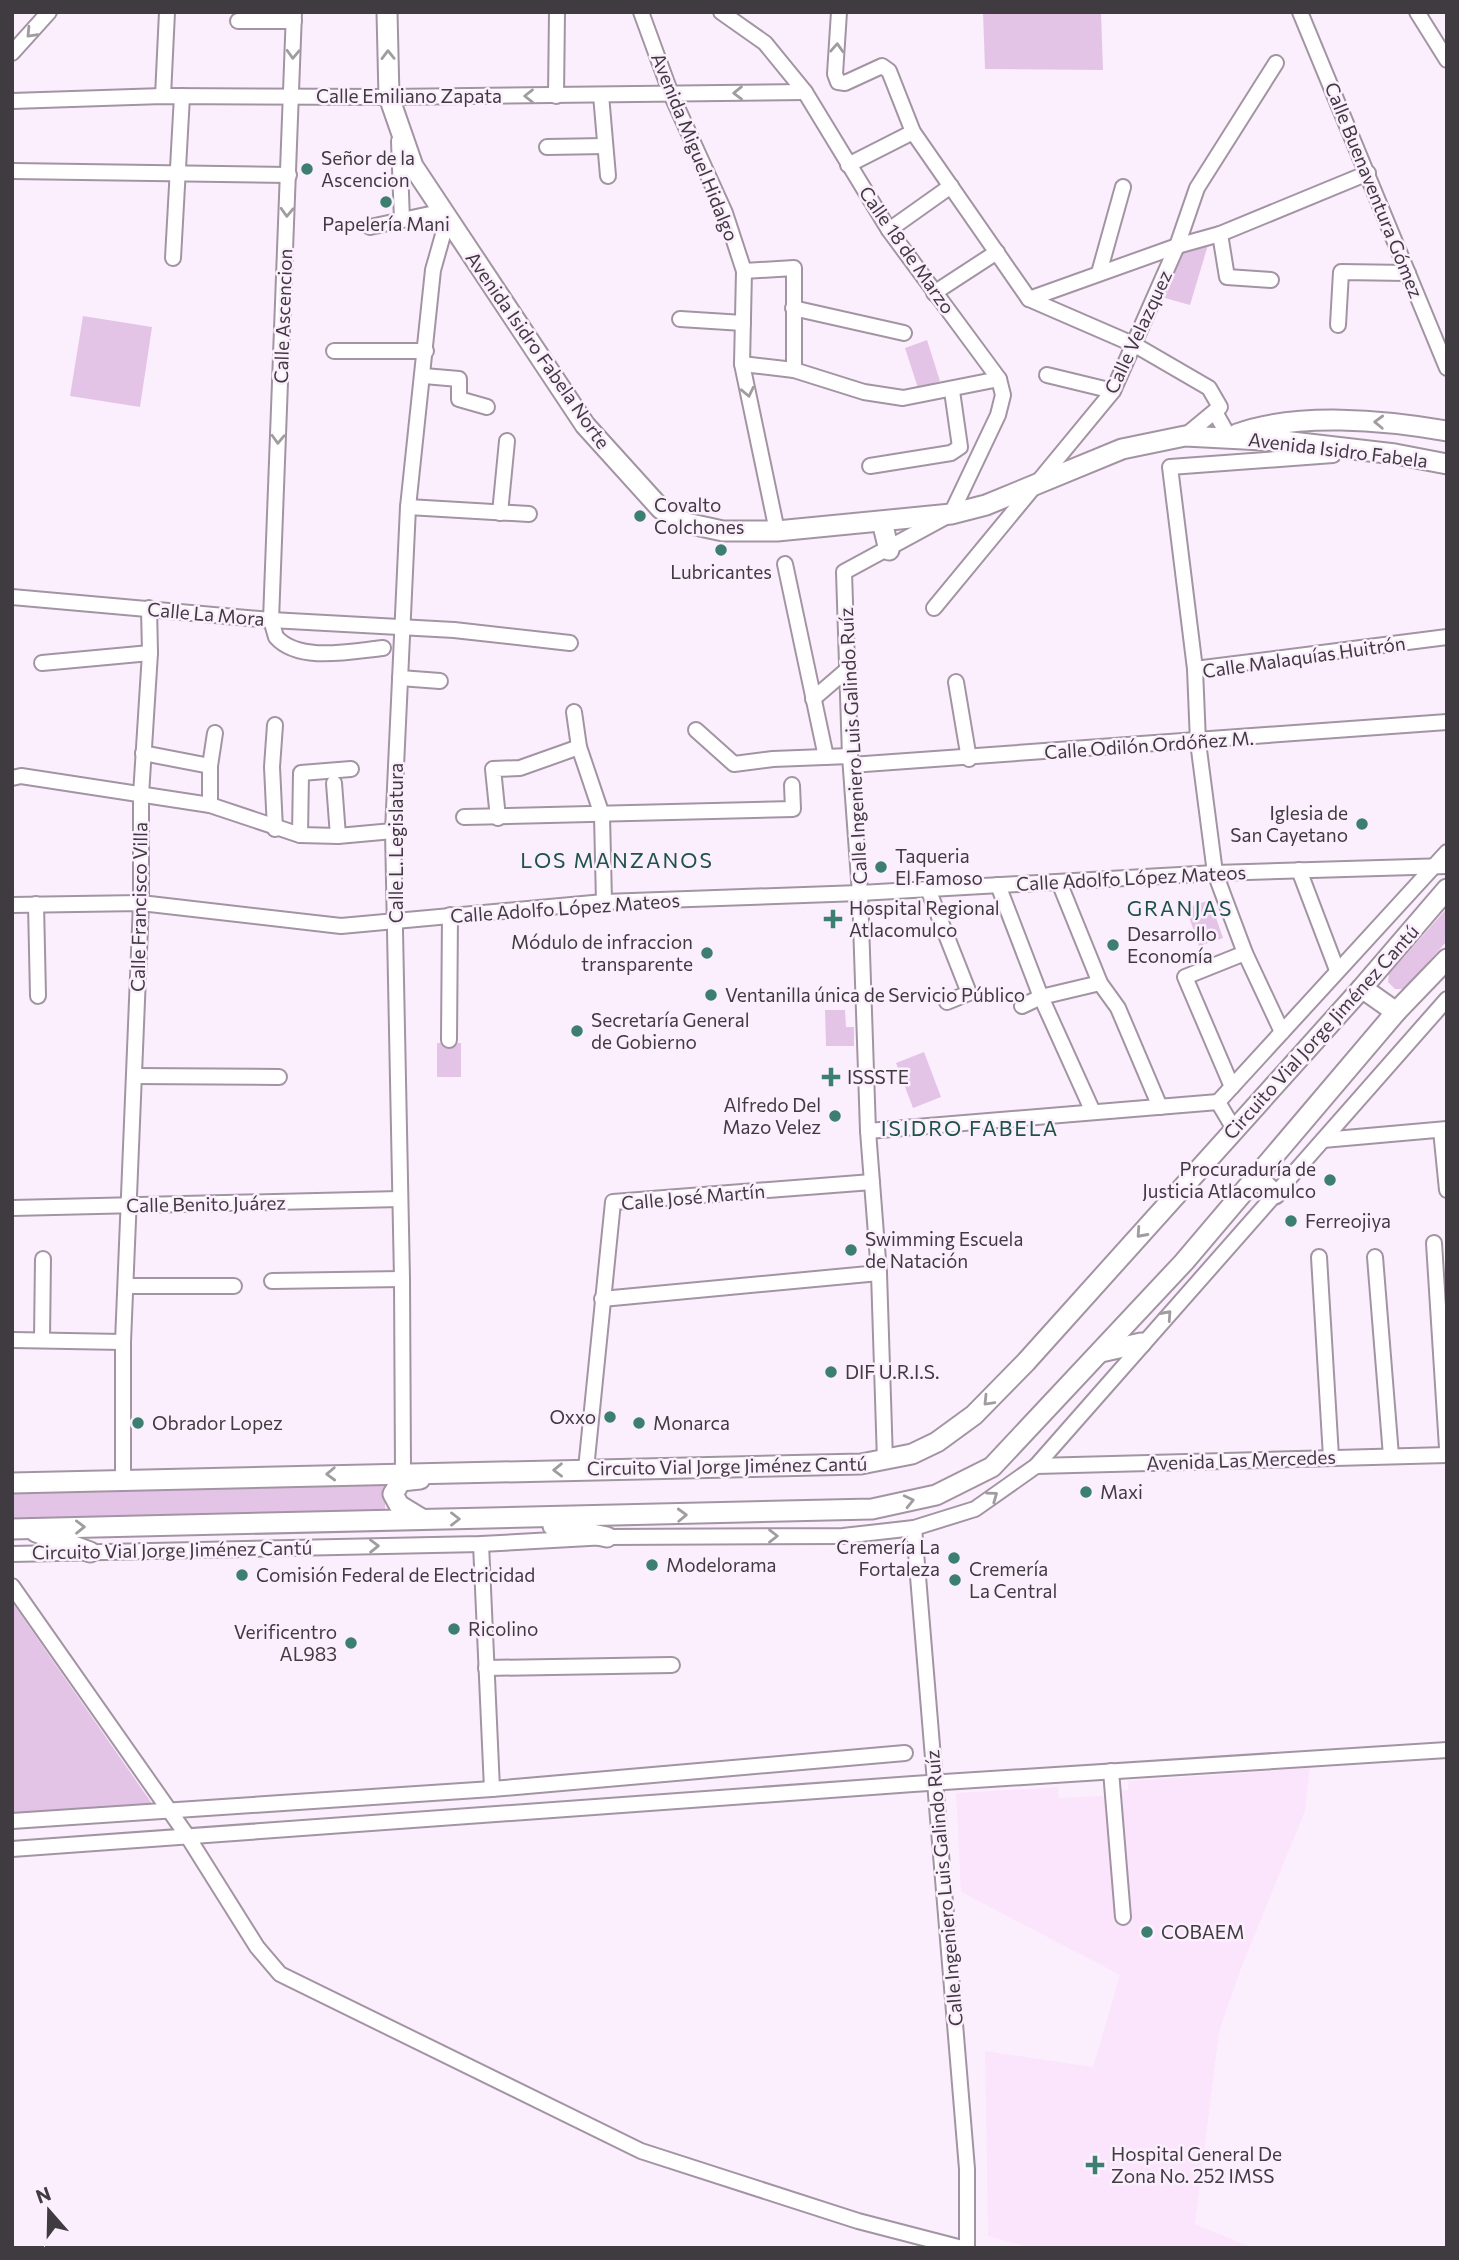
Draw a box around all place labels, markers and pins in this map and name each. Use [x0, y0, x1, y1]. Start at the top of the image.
place label: Señor de la Ascencion [321, 146, 415, 191]
marker: Señor de la Ascencion [299, 161, 315, 177]
marker: Papelería Mani [378, 194, 394, 210]
place label: Papelería Mani [322, 212, 450, 235]
place label: Covalto Colchones [654, 493, 744, 538]
marker: Covalto Colchones [632, 508, 648, 524]
marker: Lubricantes [713, 542, 729, 558]
place label: Lubricantes [670, 560, 772, 583]
place label: Iglesia de San Cayetano [1230, 801, 1348, 846]
marker: Iglesia de San Cayetano [1354, 816, 1370, 832]
place label: Taqueria El Famoso [895, 844, 983, 889]
marker: Taqueria El Famoso [873, 859, 889, 875]
place label: Hospital Regional Atlacomulco [849, 896, 1000, 941]
marker: Hospital Regional Atlacomulco [823, 909, 843, 929]
place label: Desarrollo Economía [1127, 922, 1217, 967]
place label: Módulo de infraccion transparente [511, 930, 693, 975]
marker: Desarrollo Economía [1105, 937, 1121, 953]
marker: Módulo de infraccion transparente [699, 945, 715, 961]
place label: Ventanilla única de Servicio Público [725, 983, 1025, 1006]
marker: Ventanilla única de Servicio Público [703, 987, 719, 1003]
place label: Secretaría General de Gobierno [591, 1008, 750, 1053]
marker: Secretaría General de Gobierno [569, 1023, 585, 1039]
place label: ISSSTE [847, 1065, 909, 1088]
marker: ISSSTE [821, 1067, 841, 1087]
place label: Alfredo Del Mazo Velez [723, 1093, 821, 1138]
marker: Alfredo Del Mazo Velez [827, 1108, 843, 1124]
place label: Procuraduría de Justicia Atlacomulco [1142, 1157, 1316, 1202]
marker: Procuraduría de Justicia Atlacomulco [1322, 1172, 1338, 1188]
place label: Ferreojiya [1305, 1209, 1391, 1232]
marker: Ferreojiya [1283, 1213, 1299, 1229]
place label: Swimming Escuela de Natación [865, 1227, 1023, 1272]
marker: Swimming Escuela de Natación [843, 1242, 859, 1258]
place label: DIF U.R.I.S. [845, 1360, 939, 1383]
marker: DIF U.R.I.S. [823, 1364, 839, 1380]
place label: Oxxo [550, 1405, 596, 1428]
marker: Oxxo [602, 1409, 618, 1425]
place label: Obrador Lopez [152, 1411, 283, 1434]
place label: Monarca [653, 1411, 730, 1434]
marker: Obrador Lopez [130, 1415, 146, 1431]
marker: Monarca [631, 1415, 647, 1431]
place label: Maxi [1100, 1480, 1143, 1503]
marker: Maxi [1078, 1484, 1094, 1500]
place label: Cremería La Fortaleza [836, 1535, 940, 1580]
marker: Cremería La Fortaleza [946, 1550, 962, 1566]
place label: Modelorama [666, 1553, 777, 1576]
marker: Modelorama [644, 1557, 660, 1573]
place label: Cremería La Central [969, 1557, 1057, 1602]
place label: Comisión Federal de Electricidad [256, 1563, 535, 1586]
marker: Comisión Federal de Electricidad [234, 1567, 250, 1583]
marker: Cremería La Central [947, 1572, 963, 1588]
place label: Ricolino [468, 1617, 538, 1640]
place label: Verificentro AL983 [234, 1620, 337, 1665]
marker: Ricolino [446, 1621, 462, 1637]
marker: Verificentro AL983 [343, 1635, 359, 1651]
place label: COBAEM [1161, 1920, 1244, 1943]
marker: COBAEM [1139, 1924, 1155, 1940]
place label: Hospital General De Zona No. 252 IMSS [1111, 2142, 1282, 2187]
marker: Hospital General De Zona No. 252 IMSS [1085, 2155, 1105, 2175]

